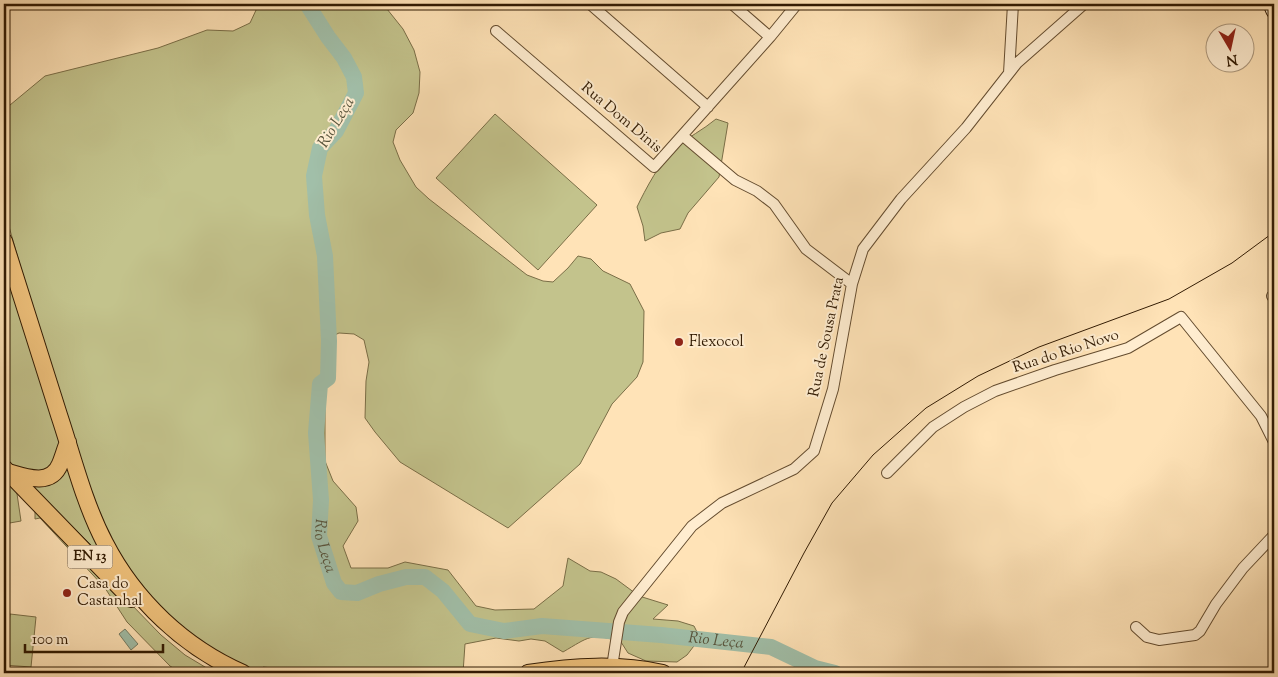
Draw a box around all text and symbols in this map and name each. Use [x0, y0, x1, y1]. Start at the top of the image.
north arrow [1206, 22, 1256, 72]
text: N [1225, 48, 1239, 70]
street label: Rua Dom Dinis [576, 78, 666, 158]
water label: Rio Leça [313, 93, 361, 153]
street label: Rua de Sousa Prata [804, 275, 850, 399]
street label: Rua do Rio Novo [1010, 325, 1122, 379]
place label: Flexocol [689, 332, 744, 353]
marker: Flexocol [673, 336, 685, 348]
water label: Rio Leça [307, 518, 342, 576]
road number: EN 13 [68, 546, 112, 568]
place label: Casa do Castanhal [77, 574, 143, 612]
marker: Casa do Castanhal [61, 587, 73, 599]
scale bar [25, 622, 162, 654]
water label: Rio Leça [687, 627, 745, 655]
text: 100 m [32, 630, 69, 651]

